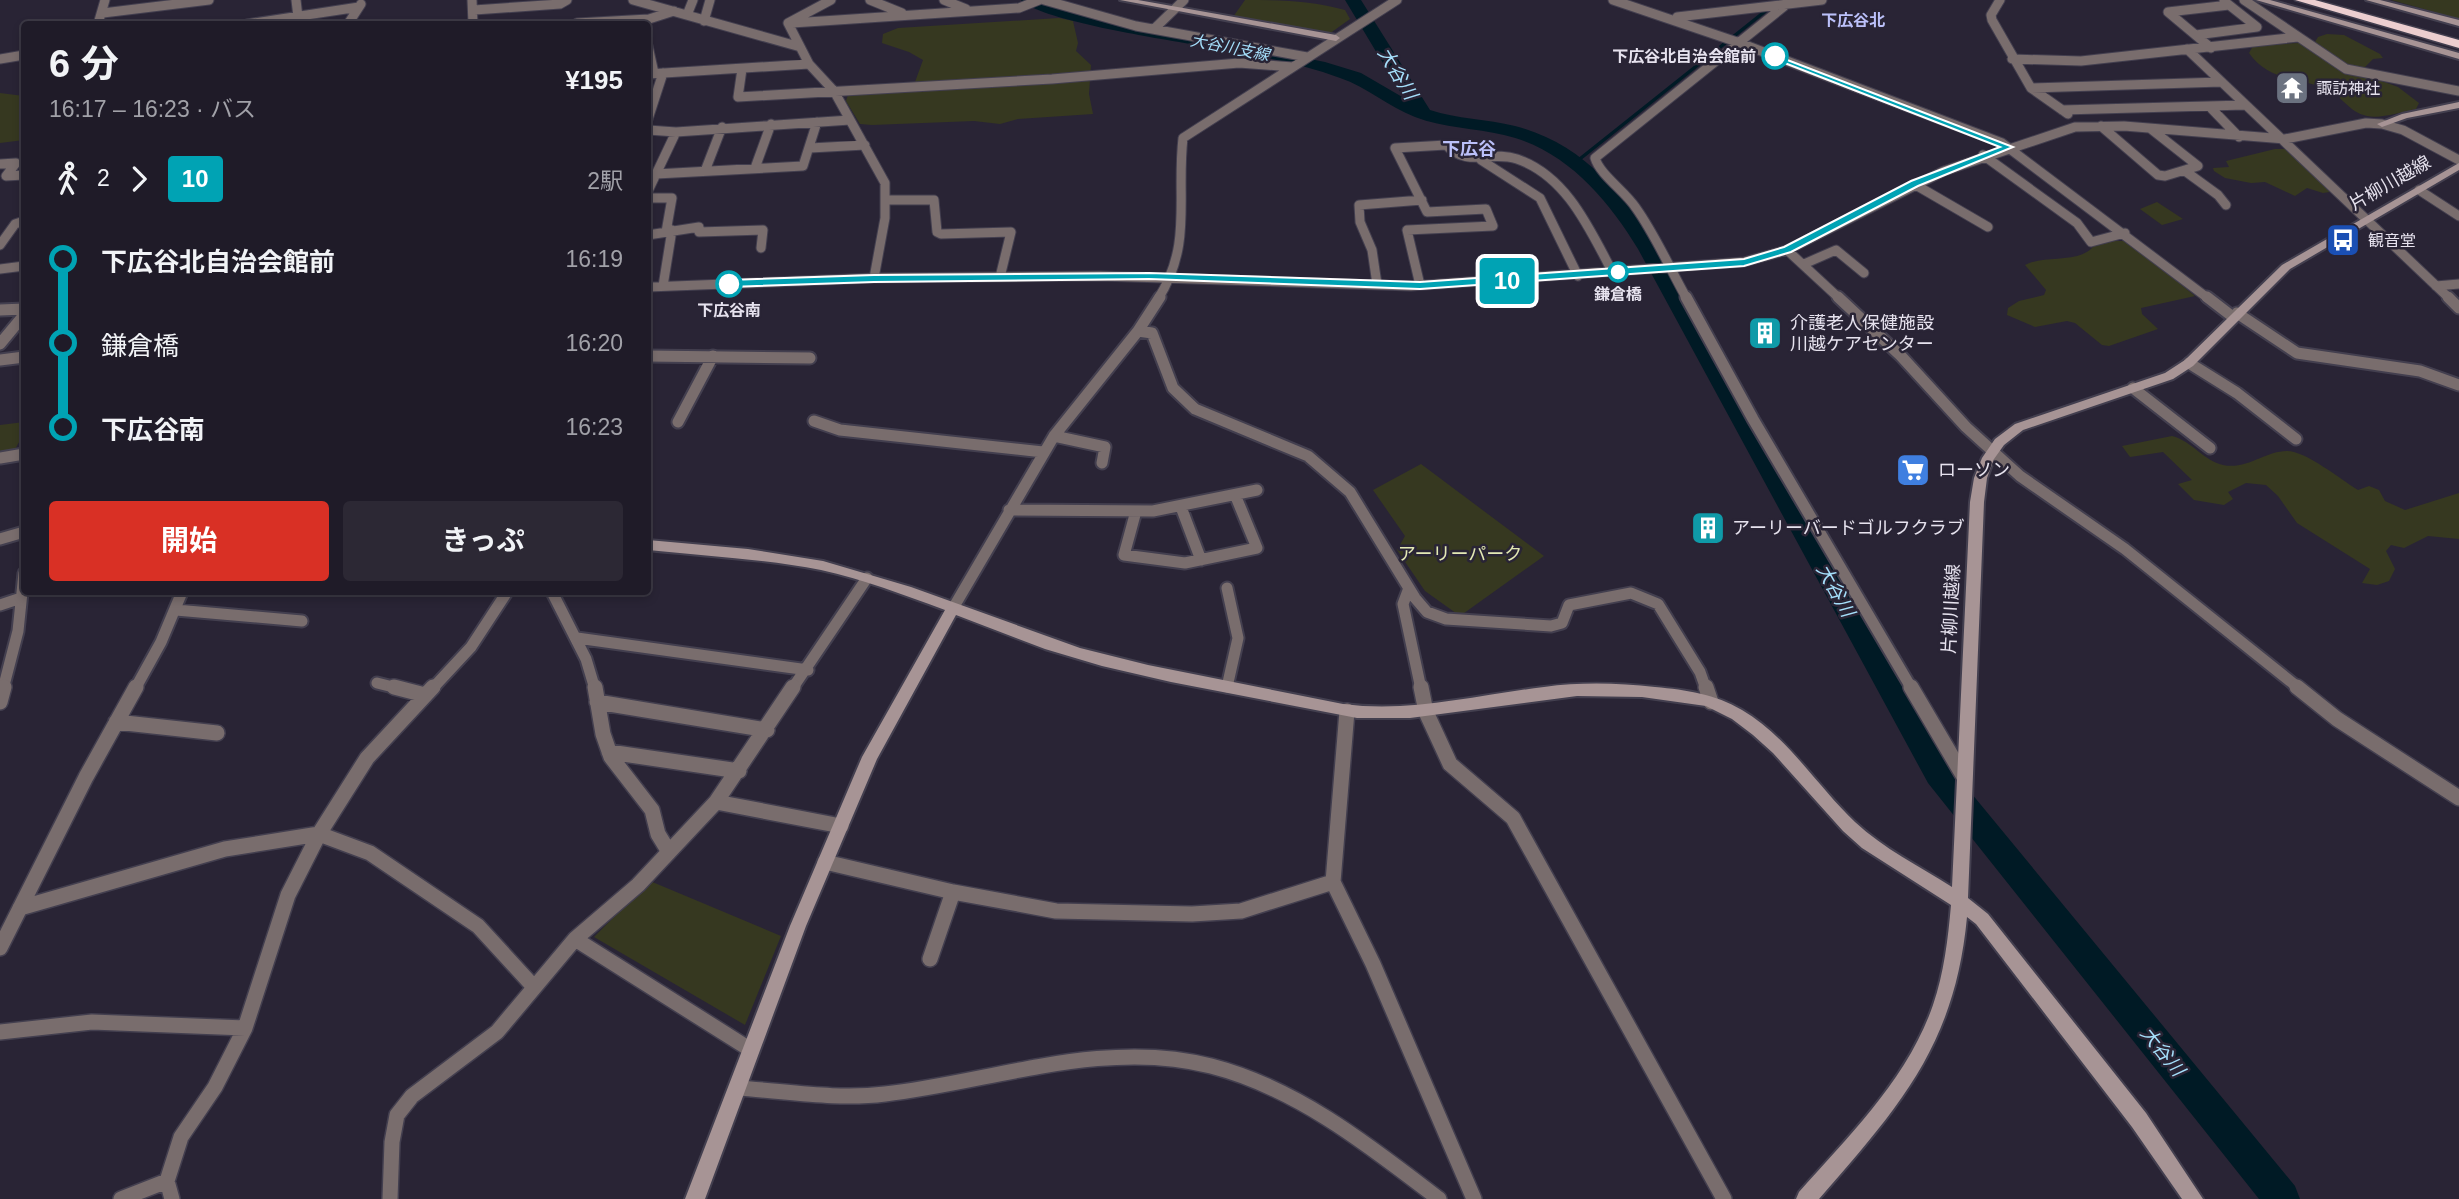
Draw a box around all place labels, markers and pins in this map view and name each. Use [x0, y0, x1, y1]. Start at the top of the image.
marker: 下広谷北自治会館前 [1762, 43, 1788, 69]
place label: 下広谷北自治会館前 [1612, 48, 1756, 65]
temple icon: 諏訪神社 [2273, 69, 2311, 107]
place label: 諏訪神社 [2316, 80, 2380, 97]
bus stop icon: 観音堂 [2324, 221, 2362, 259]
place label: 観音堂 [2368, 232, 2416, 249]
marker: 鎌倉橋 [1608, 262, 1628, 282]
marker: 下広谷南 [716, 271, 742, 297]
place label: 鎌倉橋 [1594, 286, 1642, 303]
place label: 下広谷南 [697, 302, 761, 319]
place label: 介護老人保健施設 川越ケアセンター [1790, 313, 1934, 354]
building icon: 介護老人保健施設 川越ケアセンター [1746, 314, 1784, 352]
supermarket icon: ローソン [1894, 451, 1932, 489]
place label: ローソン [1938, 460, 2010, 480]
building icon: アーリーバードゴルフクラブ [1689, 509, 1727, 547]
place label: アーリーバードゴルフクラブ [1732, 518, 1965, 538]

